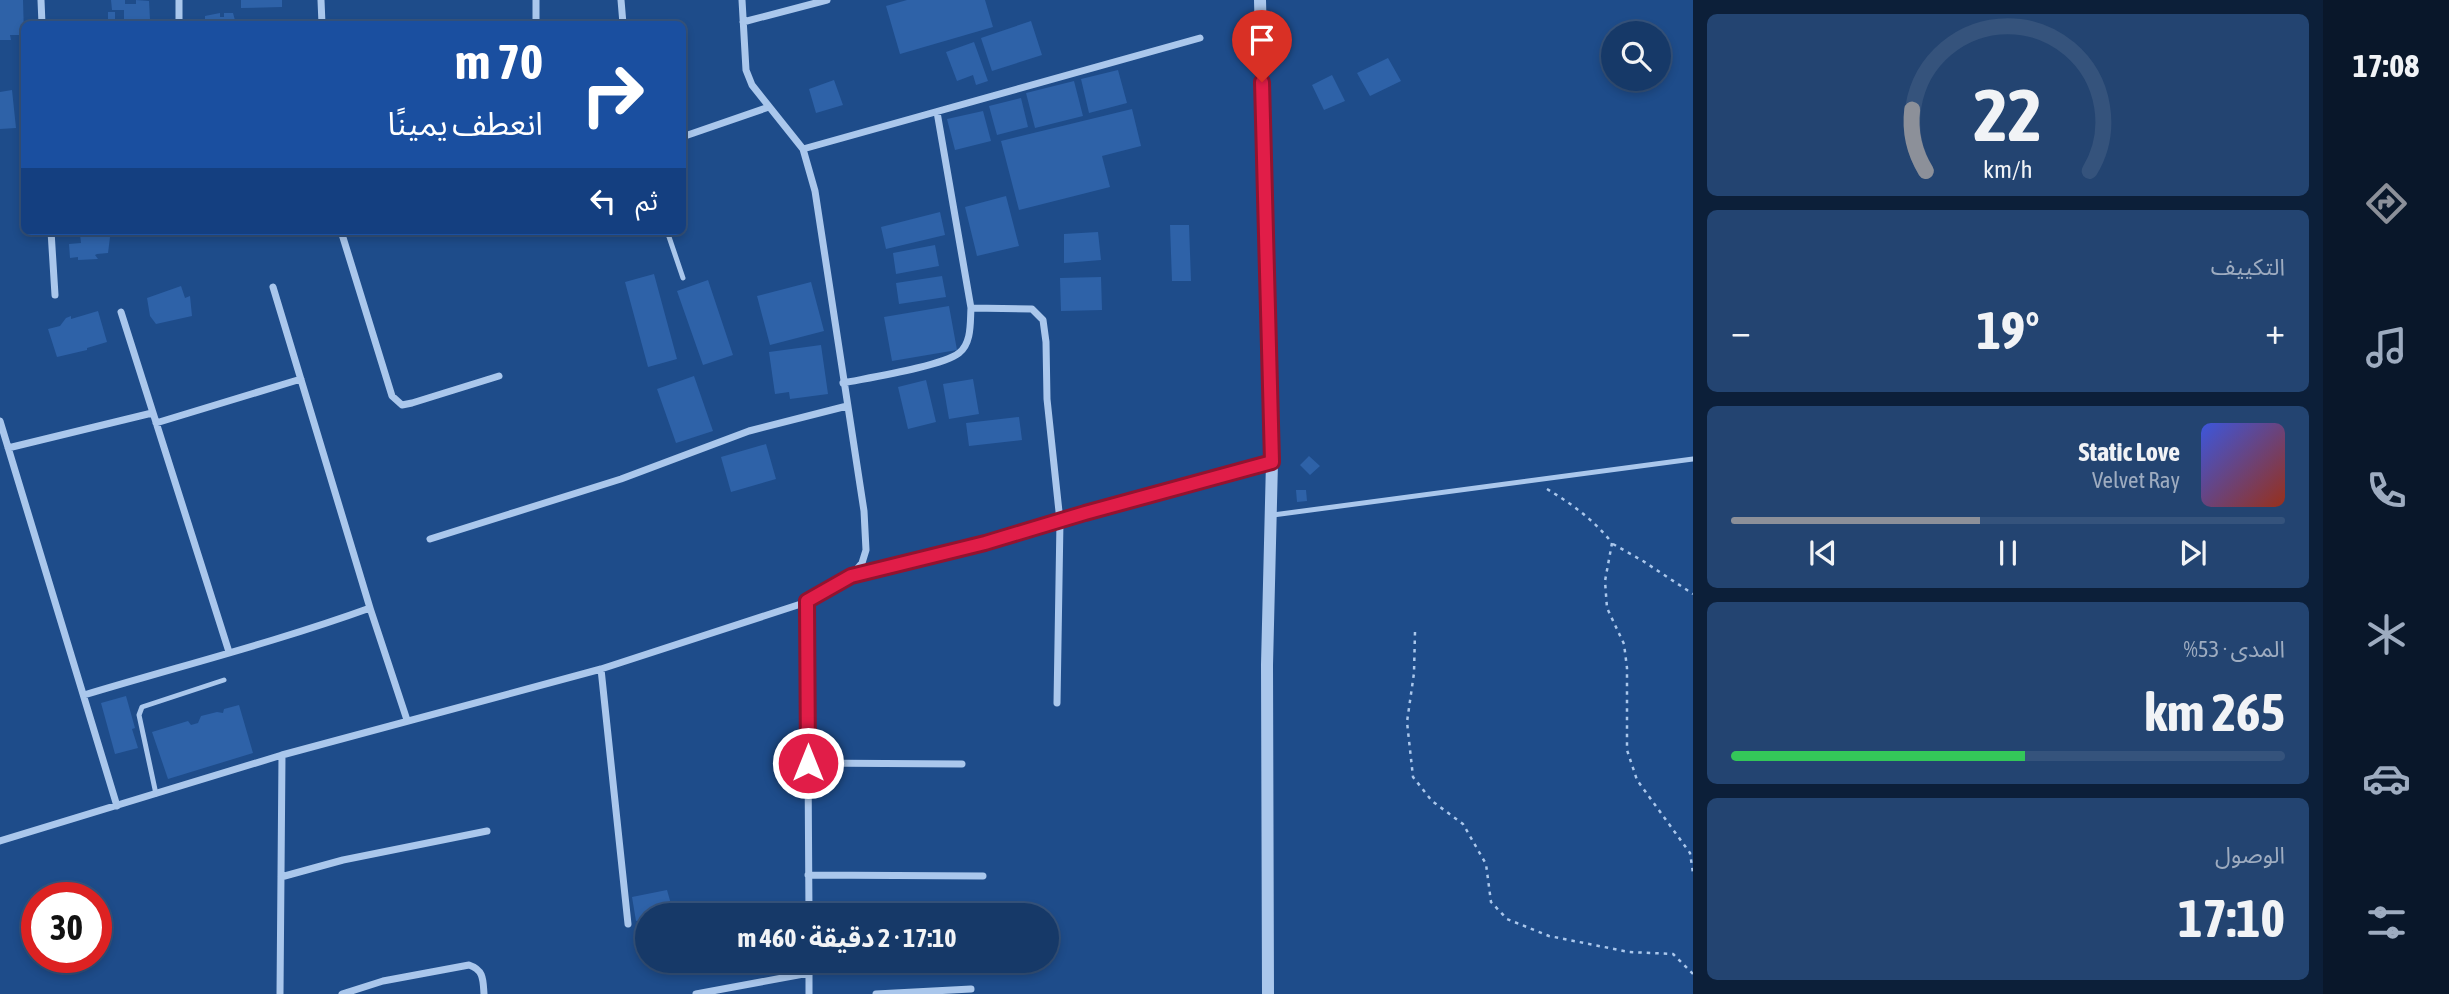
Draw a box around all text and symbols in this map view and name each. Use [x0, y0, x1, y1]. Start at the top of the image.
pin [1232, 10, 1292, 82]
icon: arrive [1243, 21, 1281, 59]
map controls [1601, 21, 1671, 91]
button: search [1601, 21, 1671, 91]
text: 70 m [455, 33, 543, 89]
text: 17:08 [2353, 47, 2419, 84]
icon: right [567, 49, 658, 140]
text: 22 [1974, 73, 2042, 156]
text: انعطف يمينًا [388, 105, 543, 142]
text: km/h [1983, 155, 2033, 183]
icon: directions [2362, 179, 2411, 228]
icon: left [584, 182, 622, 220]
text: ثم [636, 186, 658, 216]
text: التكييف [2211, 254, 2285, 280]
text: 19° [1976, 300, 2040, 360]
text: − [1731, 309, 1751, 352]
text: + [2265, 309, 2285, 352]
icon: music [2362, 323, 2411, 372]
text: Static Love [2079, 437, 2180, 467]
icon: phone [2362, 466, 2411, 515]
text: Velvet Ray [2092, 467, 2180, 493]
icon: previous [1804, 534, 1842, 572]
icon: pause [1989, 534, 2027, 572]
icon: next [2174, 534, 2212, 572]
icon: climate [2362, 610, 2411, 659]
text: المدى · 53% [2183, 636, 2285, 662]
text: 265 km [2144, 682, 2285, 742]
position arrow [771, 726, 845, 800]
icon: car [2362, 754, 2411, 803]
text: الوصول [2215, 842, 2285, 868]
speed limit sign: 30 [21, 882, 112, 973]
text: 17:10 [2178, 888, 2285, 948]
icon: filters [2362, 898, 2411, 947]
text: 17:10 · 2 دقيقة · 460 m [737, 923, 957, 953]

